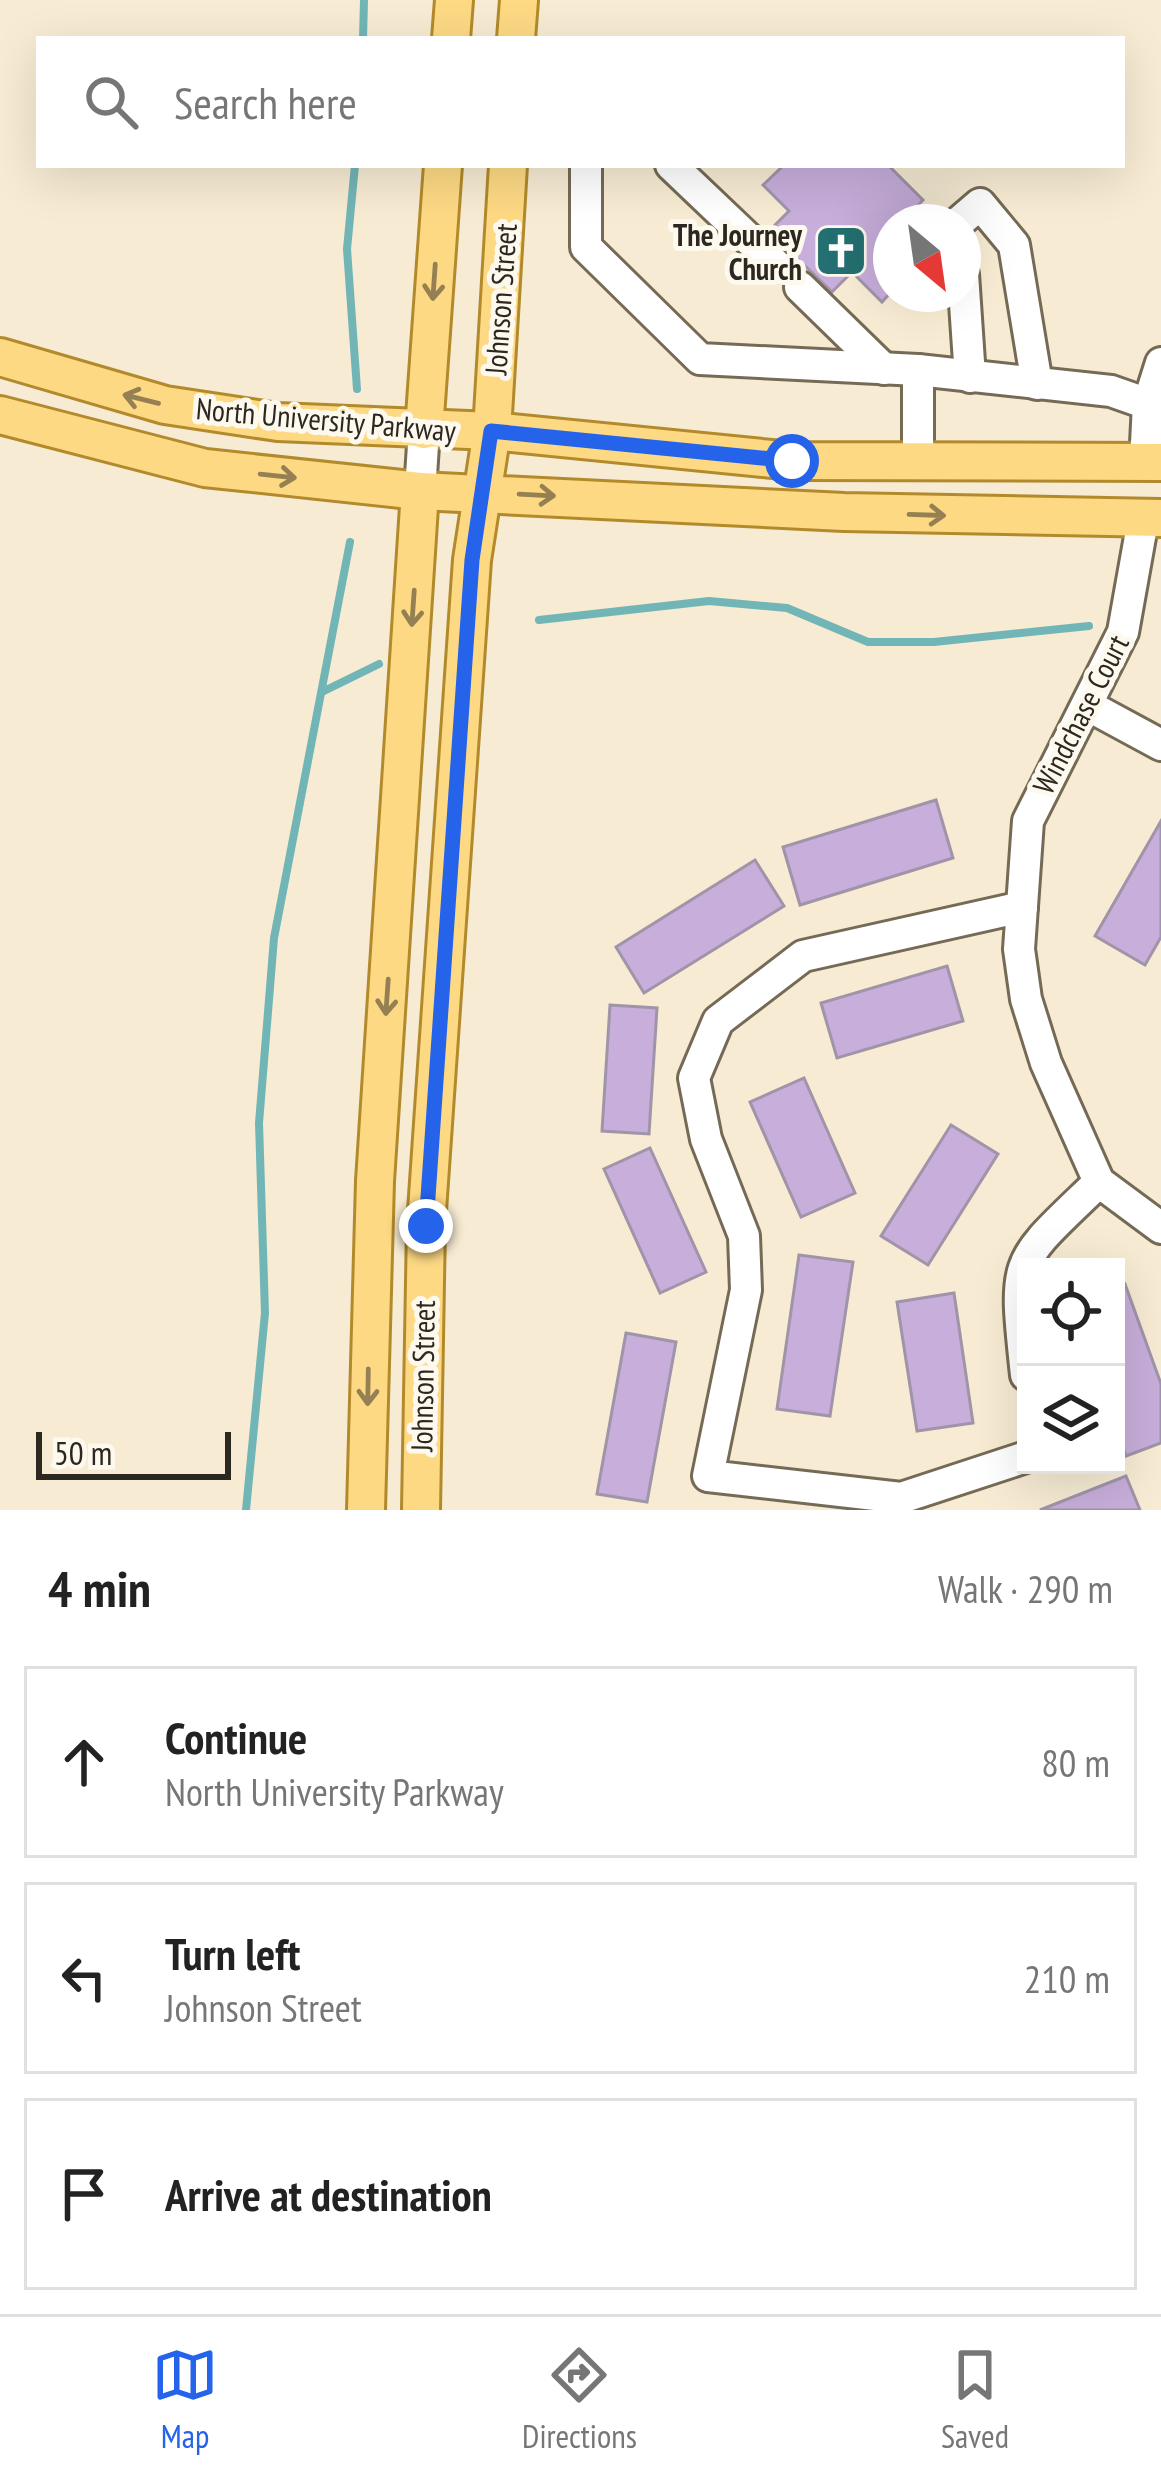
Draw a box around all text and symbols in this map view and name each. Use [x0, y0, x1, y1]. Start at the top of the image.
search box [36, 36, 1125, 168]
icon: search [78, 69, 144, 135]
text: Search here [174, 73, 357, 131]
north arrow [873, 204, 981, 312]
place label: The Journey Church [673, 215, 803, 288]
street label: Johnson Street [475, 221, 525, 377]
church icon: The Journey Church [813, 223, 869, 279]
one-way arrow [423, 262, 446, 301]
one-way arrow [123, 387, 161, 409]
street label: North University Parkway [195, 388, 458, 450]
route start [765, 434, 819, 488]
one-way arrow [257, 465, 296, 488]
one-way arrow [517, 484, 556, 507]
one-way arrow [907, 503, 946, 526]
one-way arrow [401, 588, 424, 627]
street label: Windchase Court [1023, 627, 1137, 800]
one-way arrow [375, 977, 398, 1016]
route end [399, 1199, 453, 1253]
map controls [1017, 1258, 1125, 1474]
button: locate [1017, 1258, 1125, 1366]
street label: Johnson Street [401, 1299, 443, 1453]
one-way arrow [357, 1366, 379, 1405]
button: layers [1017, 1366, 1125, 1474]
scale bar [36, 1426, 231, 1479]
text: 50 m [54, 1431, 112, 1474]
text: 4 min [48, 1555, 151, 1621]
text: Walk · 290 m [938, 1563, 1113, 1614]
text: Continue [165, 1708, 307, 1766]
icon: ahead [51, 1729, 117, 1795]
text: 80 m [1041, 1737, 1110, 1788]
text: North University Parkway [165, 1766, 504, 1817]
text: Turn left [165, 1924, 300, 1982]
icon: left [51, 1945, 117, 2011]
text: 210 m [1024, 1953, 1110, 2004]
text: Johnson Street [165, 1982, 362, 2033]
icon: arrive [51, 2161, 117, 2227]
text: Arrive at destination [165, 2165, 492, 2223]
tab: Map [152, 2342, 218, 2457]
tab: Directions [522, 2342, 637, 2457]
tab: Saved [941, 2342, 1009, 2457]

